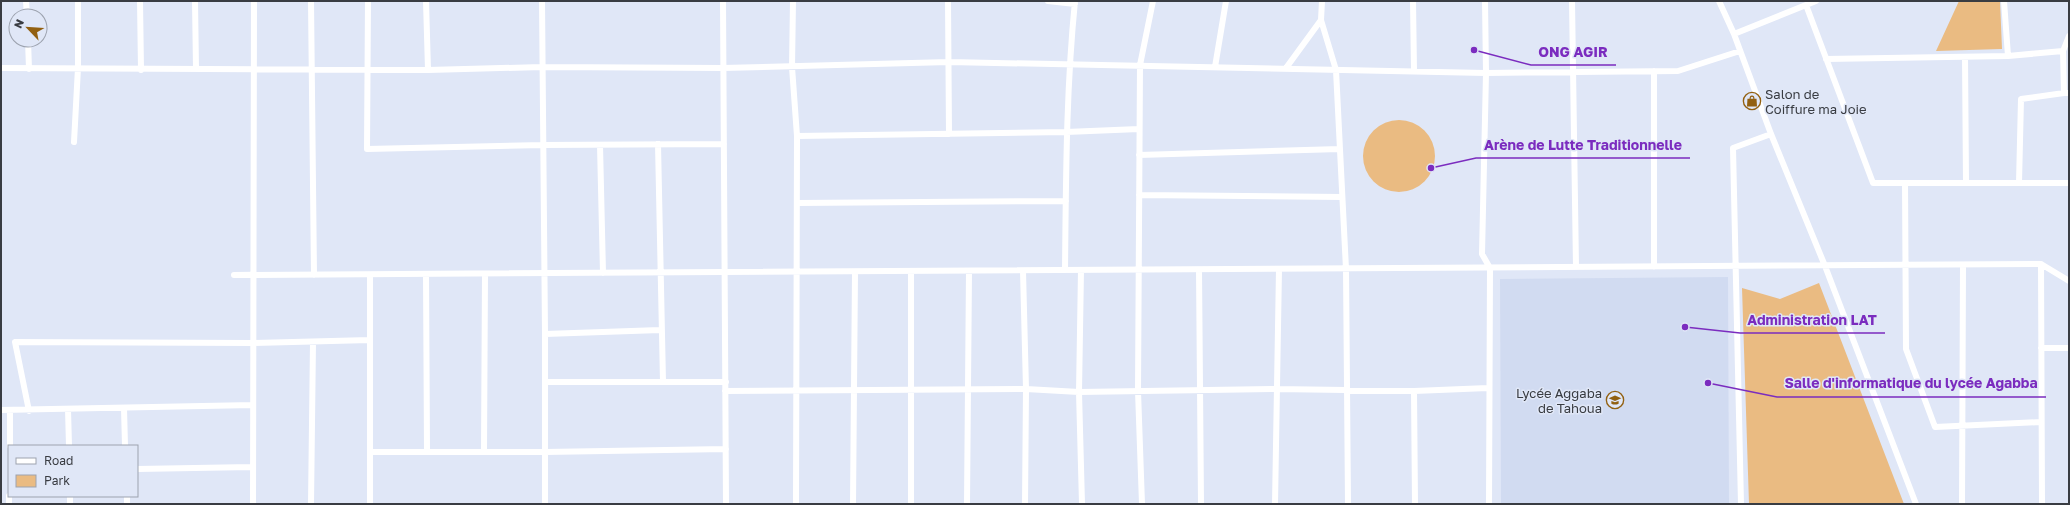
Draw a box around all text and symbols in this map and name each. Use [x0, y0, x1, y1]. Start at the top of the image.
north arrow [8, 8, 48, 48]
text: N [11, 17, 26, 30]
callout: ONG AGIR [1531, 39, 1616, 65]
text: ONG AGIR [1538, 43, 1608, 60]
place label: Salon de Coiffure ma Joie [1765, 86, 1866, 117]
shop icon: Salon de Coiffure ma Joie [1742, 91, 1762, 111]
callout: Arène de Lutte Traditionnelle [1476, 132, 1690, 158]
text: Arène de Lutte Traditionnelle [1484, 136, 1682, 153]
callout: Administration LAT [1740, 307, 1885, 333]
text: Administration LAT [1747, 311, 1877, 328]
callout: Salle d'informatique du lycée Agabba [1777, 371, 2046, 397]
text: Salle d'informatique du lycée Agabba [1784, 374, 2038, 391]
place label: Lycée Aggaba de Tahoua [1516, 385, 1602, 416]
school or university icon: Lycée Aggaba de Tahoua [1605, 390, 1625, 410]
legend [8, 445, 138, 497]
text: Road [44, 453, 73, 468]
text: Park [44, 473, 70, 488]

